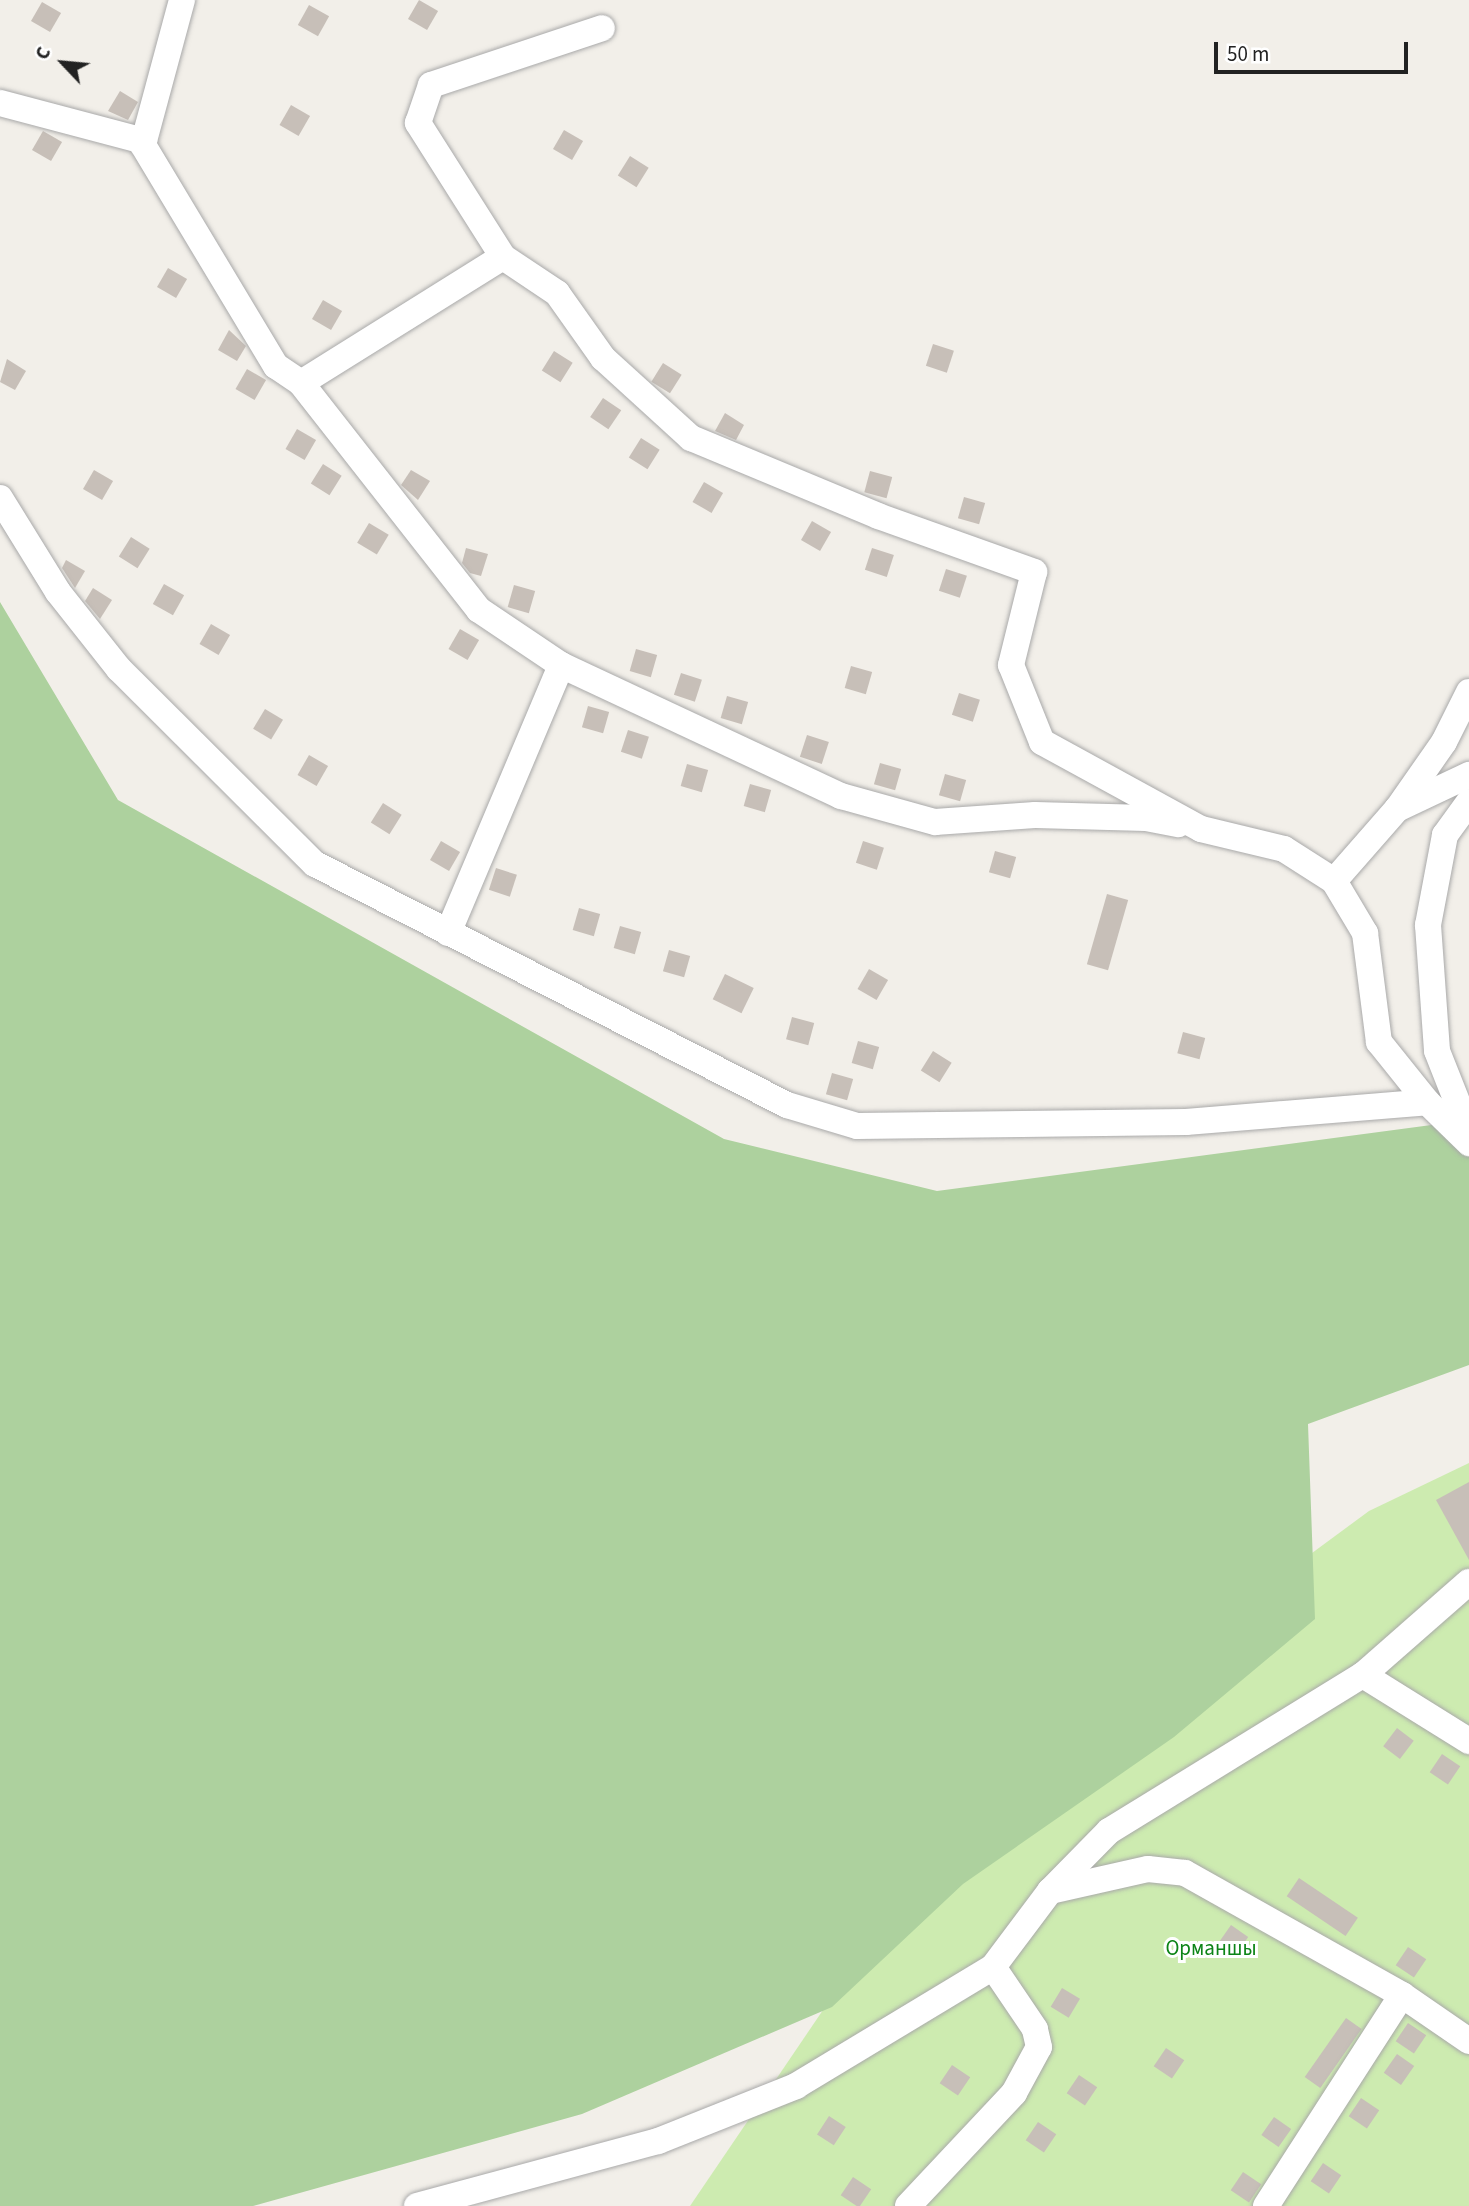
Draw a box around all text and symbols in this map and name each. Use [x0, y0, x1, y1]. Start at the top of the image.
north arrow [28, 28, 98, 98]
scale bar [1217, 28, 1411, 72]
text: 50 m [1227, 39, 1269, 69]
text: С [29, 43, 58, 64]
park label: Орманшы [1165, 1935, 1257, 1961]

